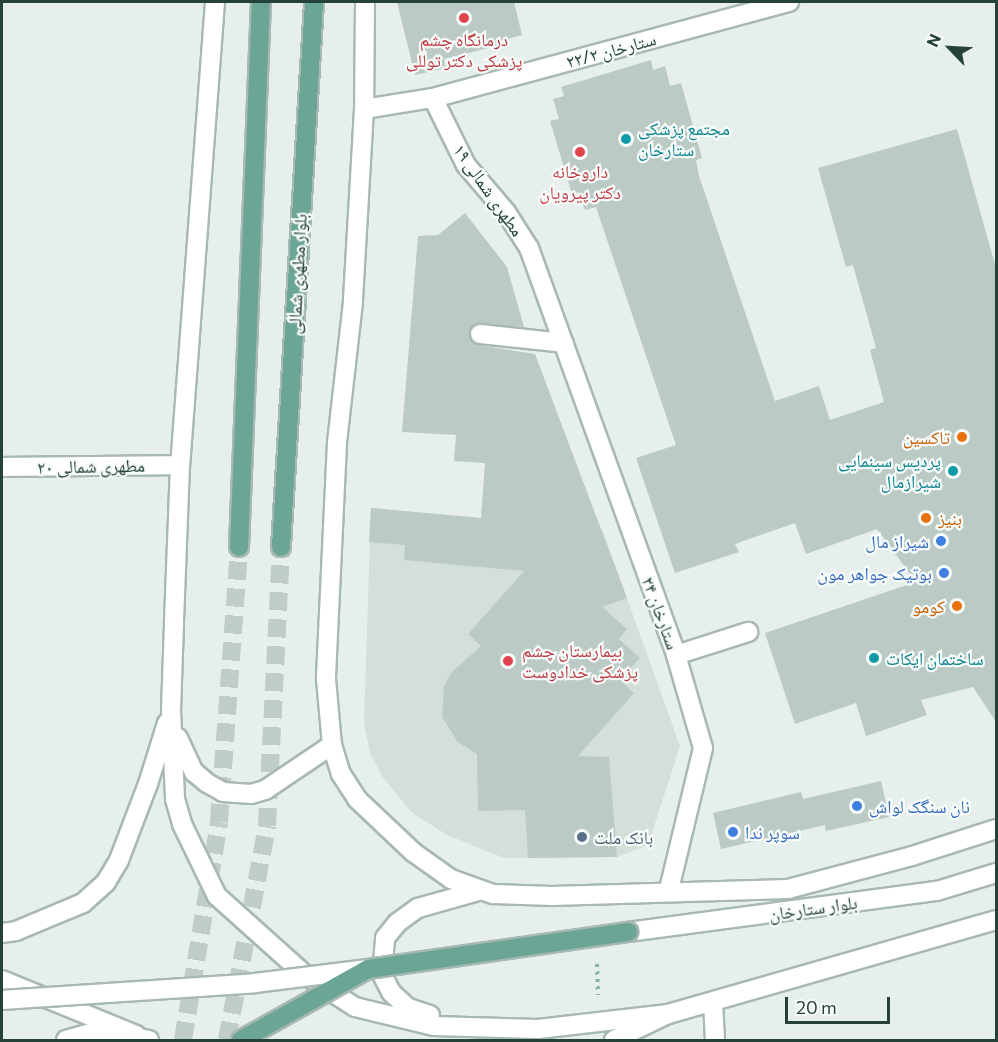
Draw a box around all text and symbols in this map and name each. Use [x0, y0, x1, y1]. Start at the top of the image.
marker: درمانگاه چشم پزشكی دكتر توللی [455, 9, 473, 27]
north arrow [920, 18, 980, 78]
street label: ۲۲/۲ ستارخان [564, 28, 658, 72]
place label: درمانگاه چشم پزشكی دكتر توللی [406, 29, 522, 72]
text: N [922, 31, 944, 50]
place label: مجتمع پزشکی ستارخان [638, 118, 730, 160]
marker: مجتمع پزشکی ستارخان [619, 132, 633, 146]
street label: ۱۹ مطهری شمالی [449, 140, 529, 240]
marker: داروخانه دکتر پیرویان [573, 145, 587, 159]
place label: داروخانه دکتر پیرویان [539, 161, 621, 204]
street label: بلوار مطهرى شمالى [283, 213, 311, 335]
place label: تاکسین [903, 426, 950, 448]
marker: تاکسین [955, 430, 969, 444]
place label: پردیس سینمایی شیرازمال [838, 450, 941, 492]
street label: ۲۰ مطهری شمالی [37, 454, 145, 478]
marker: پردیس سینمایی شیرازمال [946, 464, 960, 478]
place label: بنیز [938, 507, 962, 529]
marker: بنیز [919, 511, 933, 525]
place label: شیراز مال [865, 530, 929, 552]
marker: شیراز مال [934, 534, 948, 548]
place label: بوتیک جواهر مون [817, 562, 932, 584]
marker: بوتیک جواهر مون [937, 566, 951, 580]
street label: ۲۴ ستارخان [638, 574, 684, 652]
place label: کومو [912, 595, 945, 617]
marker: کومو [950, 599, 964, 613]
place label: بیمارستان چشم پزشکی خدادوست [522, 640, 638, 682]
place label: ساختمان ایکات [886, 647, 983, 669]
marker: ساختمان ایکات [867, 651, 881, 665]
marker: بیمارستان چشم پزشکی خدادوست [499, 652, 517, 670]
place label: نان سنگک لواش [869, 795, 970, 817]
marker: نان سنگک لواش [850, 799, 864, 813]
place label: سوپر ندا [745, 821, 800, 843]
marker: سوپر ندا [726, 825, 740, 839]
place label: بانک ملت [594, 826, 653, 848]
marker: بانک ملت [575, 830, 589, 844]
street label: بلوار ستارخان [768, 891, 858, 925]
scale bar [788, 985, 893, 1023]
text: 20 m [796, 996, 837, 1018]

